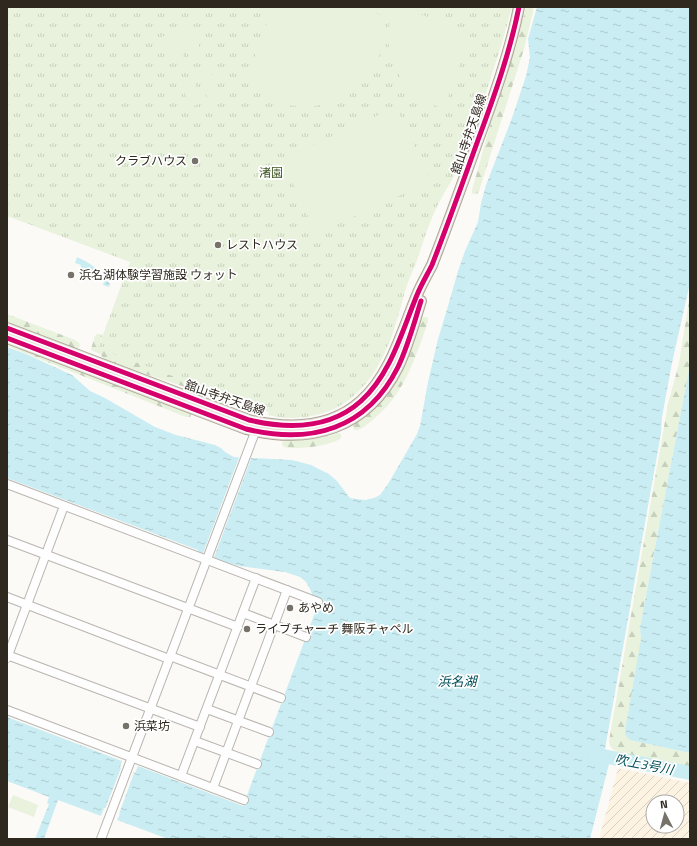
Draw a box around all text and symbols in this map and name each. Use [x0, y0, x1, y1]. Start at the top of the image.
street label: 舘山寺弁天島線 [446, 91, 491, 177]
place label: クラブハウス [115, 151, 187, 170]
marker: クラブハウス [190, 156, 200, 166]
park label: 渚園 [259, 163, 283, 182]
place label: レストハウス [226, 235, 298, 254]
marker: レストハウス [213, 240, 223, 250]
place label: 浜名湖体験学習施設 ウォット [79, 265, 238, 284]
marker: 浜名湖体験学習施設 ウォット [66, 270, 76, 280]
street label: 舘山寺弁天島線 [182, 375, 268, 420]
place label: あやめ [298, 598, 334, 617]
marker: あやめ [285, 603, 295, 613]
place label: ライブチャーチ 舞阪チャペル [255, 619, 413, 638]
marker: ライブチャーチ 舞阪チャペル [242, 624, 252, 634]
water label: 浜名湖 [437, 671, 478, 691]
place label: 浜菜坊 [134, 716, 170, 735]
marker: 浜菜坊 [121, 721, 131, 731]
water label: 吹上3号川 [613, 749, 677, 780]
north arrow [645, 794, 685, 834]
text: N [659, 796, 669, 812]

